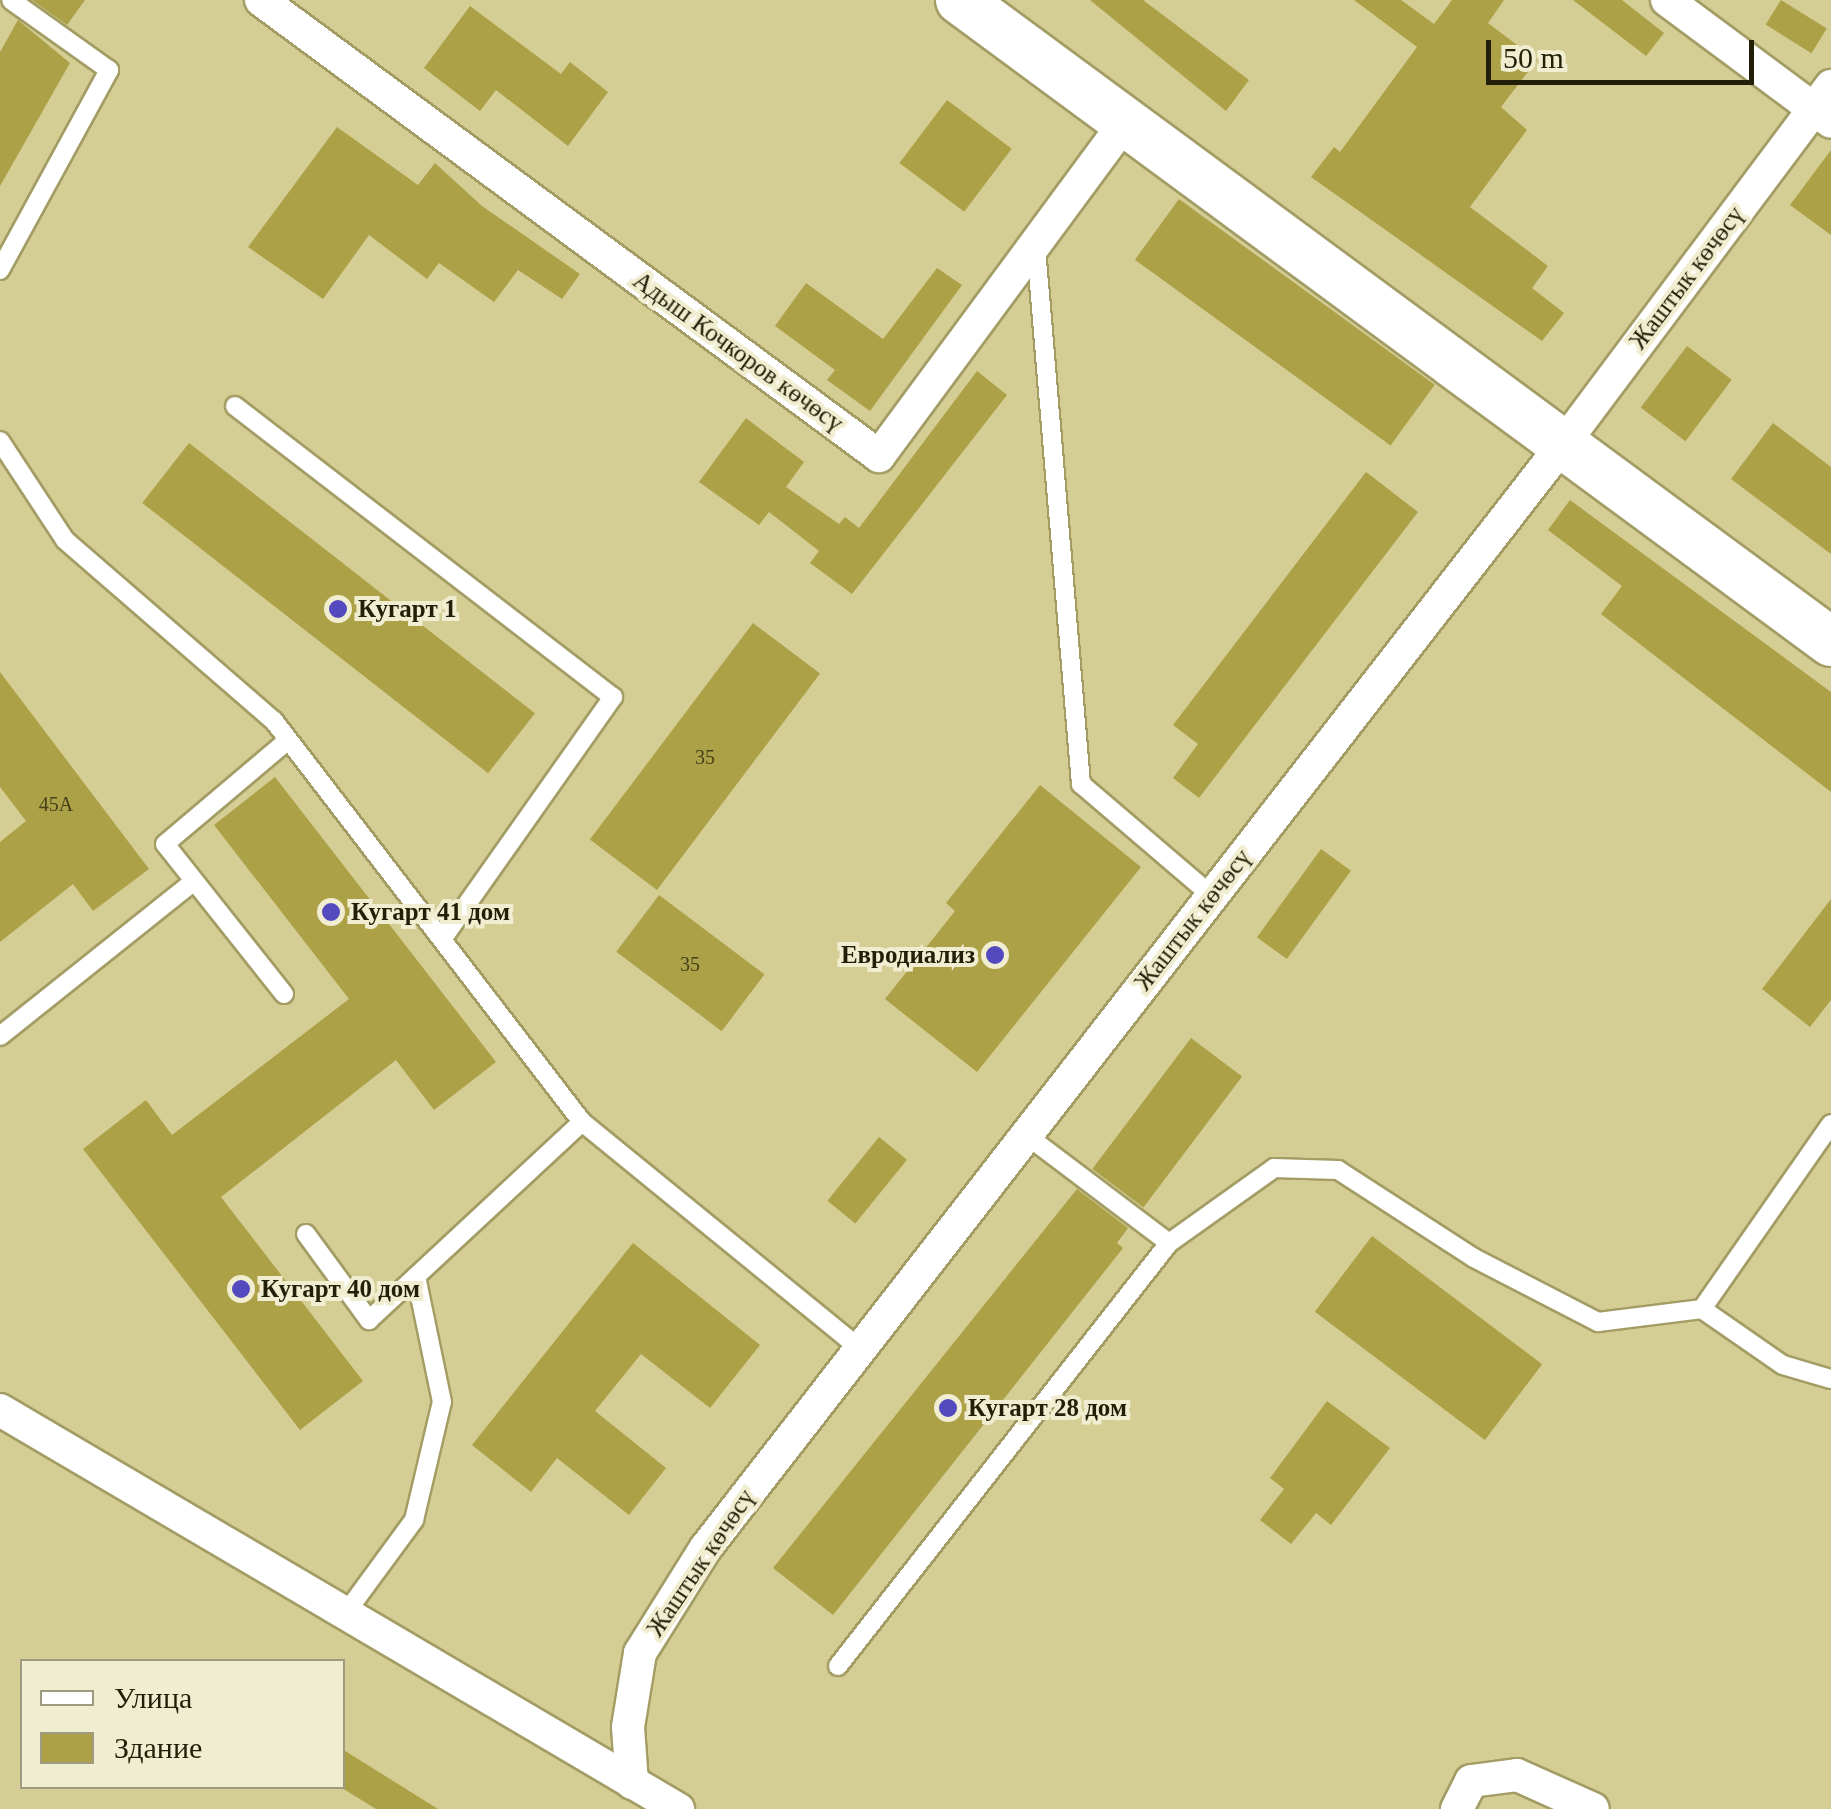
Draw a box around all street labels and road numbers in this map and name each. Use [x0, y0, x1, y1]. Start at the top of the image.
street label: Жаштык көчөсү [1623, 200, 1751, 356]
street label: Адыш Кочкоров көчөсү [627, 266, 849, 438]
street label: Жаштык көчөсү [1128, 843, 1258, 997]
street label: Жаштык көчөсү [641, 1483, 761, 1643]

